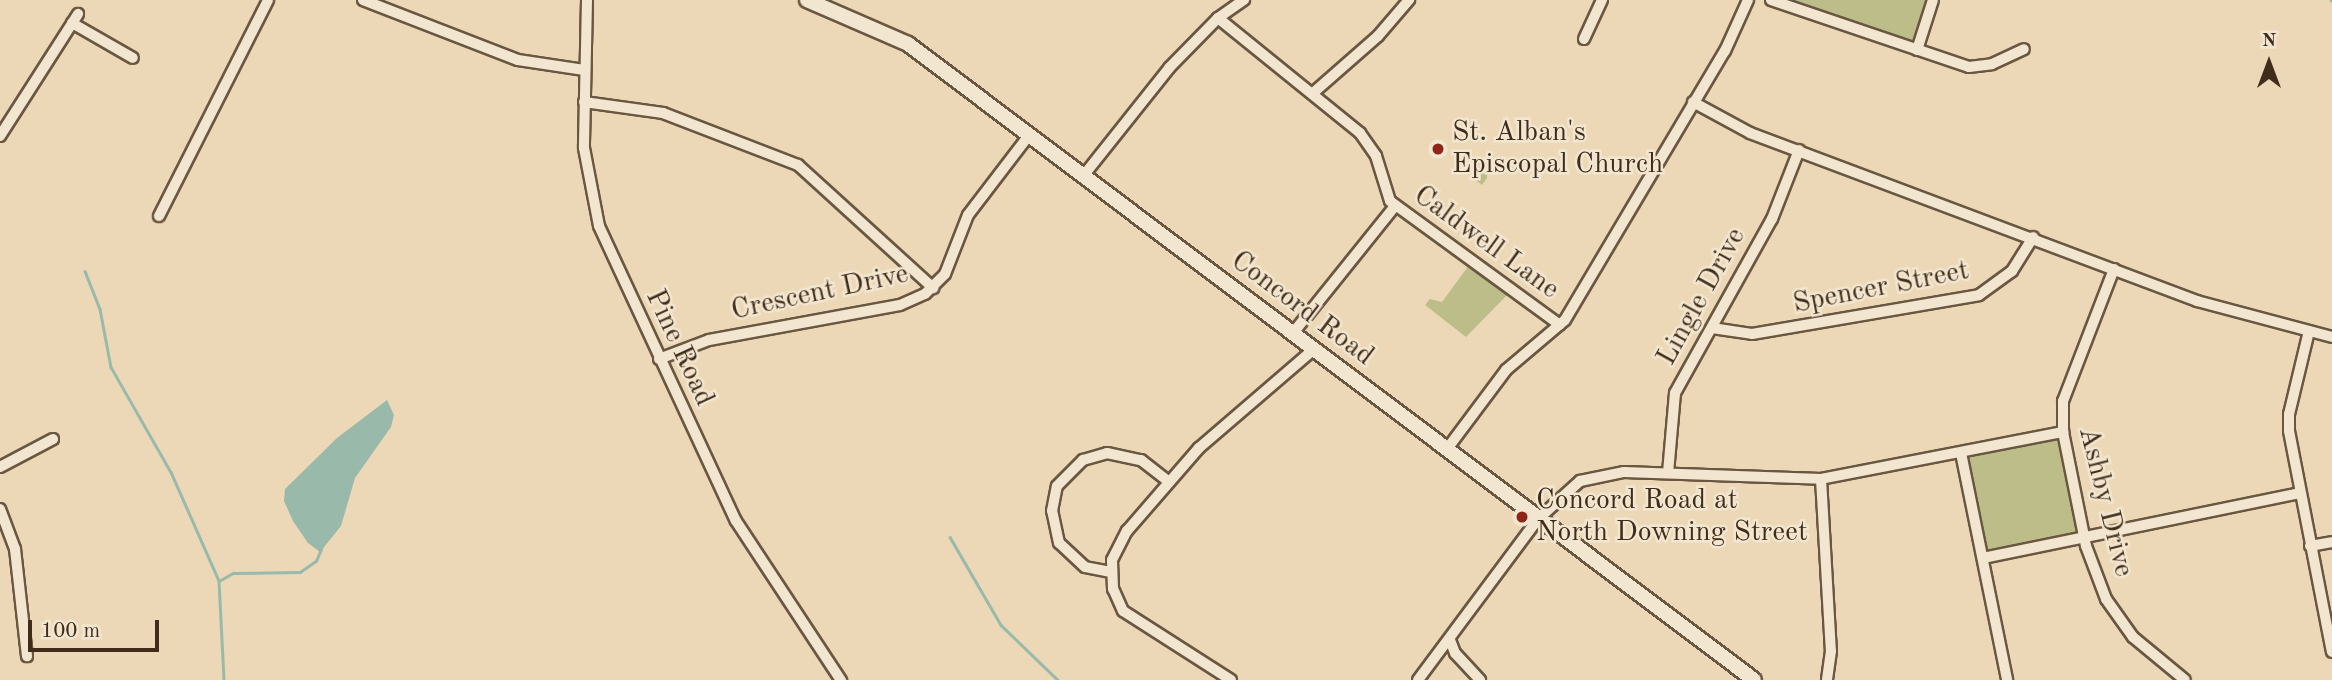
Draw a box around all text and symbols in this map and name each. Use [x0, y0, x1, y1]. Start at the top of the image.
north arrow [2234, 28, 2304, 98]
text: N [2262, 32, 2276, 51]
place label: St. Alban's Episcopal Church [1452, 116, 1663, 182]
marker: St. Alban's Episcopal Church [1430, 141, 1446, 157]
street label: Caldwell Lane [1407, 179, 1565, 307]
street label: Lingle Drive [1650, 222, 1754, 372]
street label: Concord Road [1224, 244, 1380, 374]
street label: Spencer Street [1790, 254, 1972, 322]
street label: Crescent Drive [728, 258, 912, 328]
street label: Pine Road [637, 284, 721, 412]
street label: Ashby Drive [2070, 424, 2140, 580]
place label: Concord Road at North Downing Street [1536, 484, 1808, 550]
marker: Concord Road at North Downing Street [1514, 509, 1530, 525]
scale bar [32, 606, 163, 650]
text: 100 m [41, 621, 100, 642]

